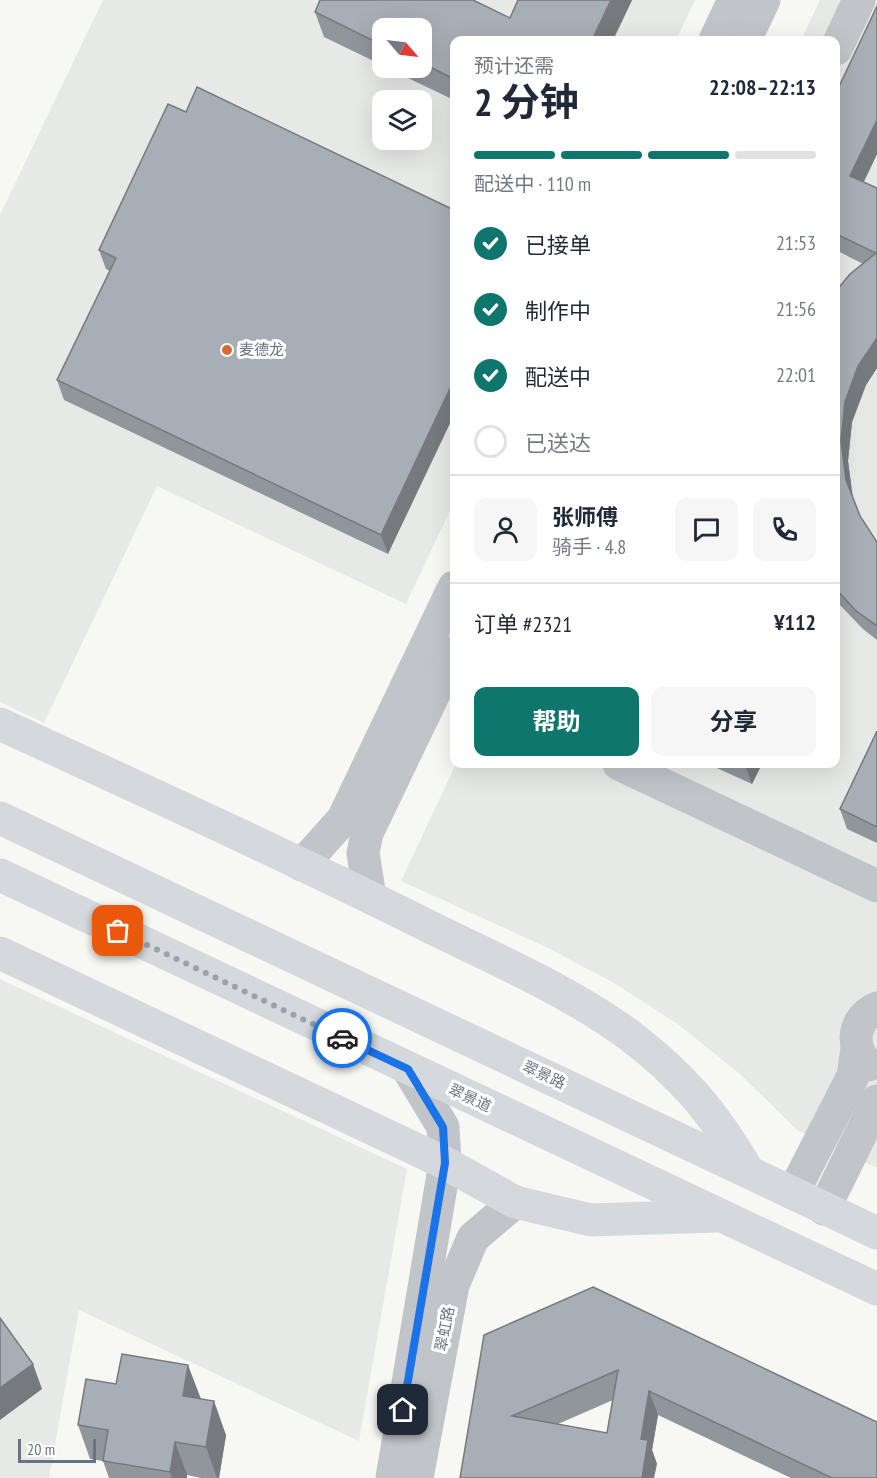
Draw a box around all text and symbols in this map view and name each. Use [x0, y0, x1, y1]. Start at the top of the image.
north arrow [372, 18, 432, 78]
map controls [372, 18, 432, 150]
text: 预计还需 [474, 53, 554, 79]
text: 22:08–22:13 [709, 73, 816, 101]
text: 2 分钟 [474, 76, 579, 127]
button: layers [372, 90, 432, 150]
text: 配送中 · 110 m [474, 171, 591, 197]
icon: check [474, 227, 507, 260]
text: 21:53 [776, 230, 816, 256]
text: 已接单 [525, 231, 591, 259]
icon: check [474, 293, 507, 326]
text: 21:56 [776, 296, 816, 322]
text: 制作中 [525, 297, 591, 325]
place label: 麦德龙 [239, 340, 284, 359]
marker: 麦德龙 [220, 343, 234, 357]
icon: check [474, 359, 507, 392]
text: 22:01 [776, 362, 816, 388]
text: 配送中 [525, 363, 591, 391]
text: 已送达 [525, 429, 591, 457]
button: person [474, 498, 537, 561]
button: chat [675, 498, 738, 561]
button: phone [753, 498, 816, 561]
text: 张师傅 [552, 503, 618, 531]
text: 骑手 · 4.8 [552, 534, 626, 560]
text: ¥112 [774, 608, 816, 636]
text: 订单 #2321 [474, 610, 572, 638]
button: 帮助 [474, 687, 639, 756]
button: 分享 [651, 687, 816, 756]
pin [92, 905, 143, 956]
icon: bag [101, 914, 134, 947]
courier [312, 1008, 372, 1068]
icon: car [326, 1022, 359, 1055]
street label: 翠景路 [520, 1056, 569, 1093]
street label: 翠景道 [446, 1079, 495, 1116]
street label: 翠虹路 [431, 1305, 458, 1353]
pin [377, 1384, 428, 1435]
icon: home [386, 1393, 419, 1426]
scale bar [18, 1436, 96, 1464]
text: 20 m [27, 1439, 55, 1459]

